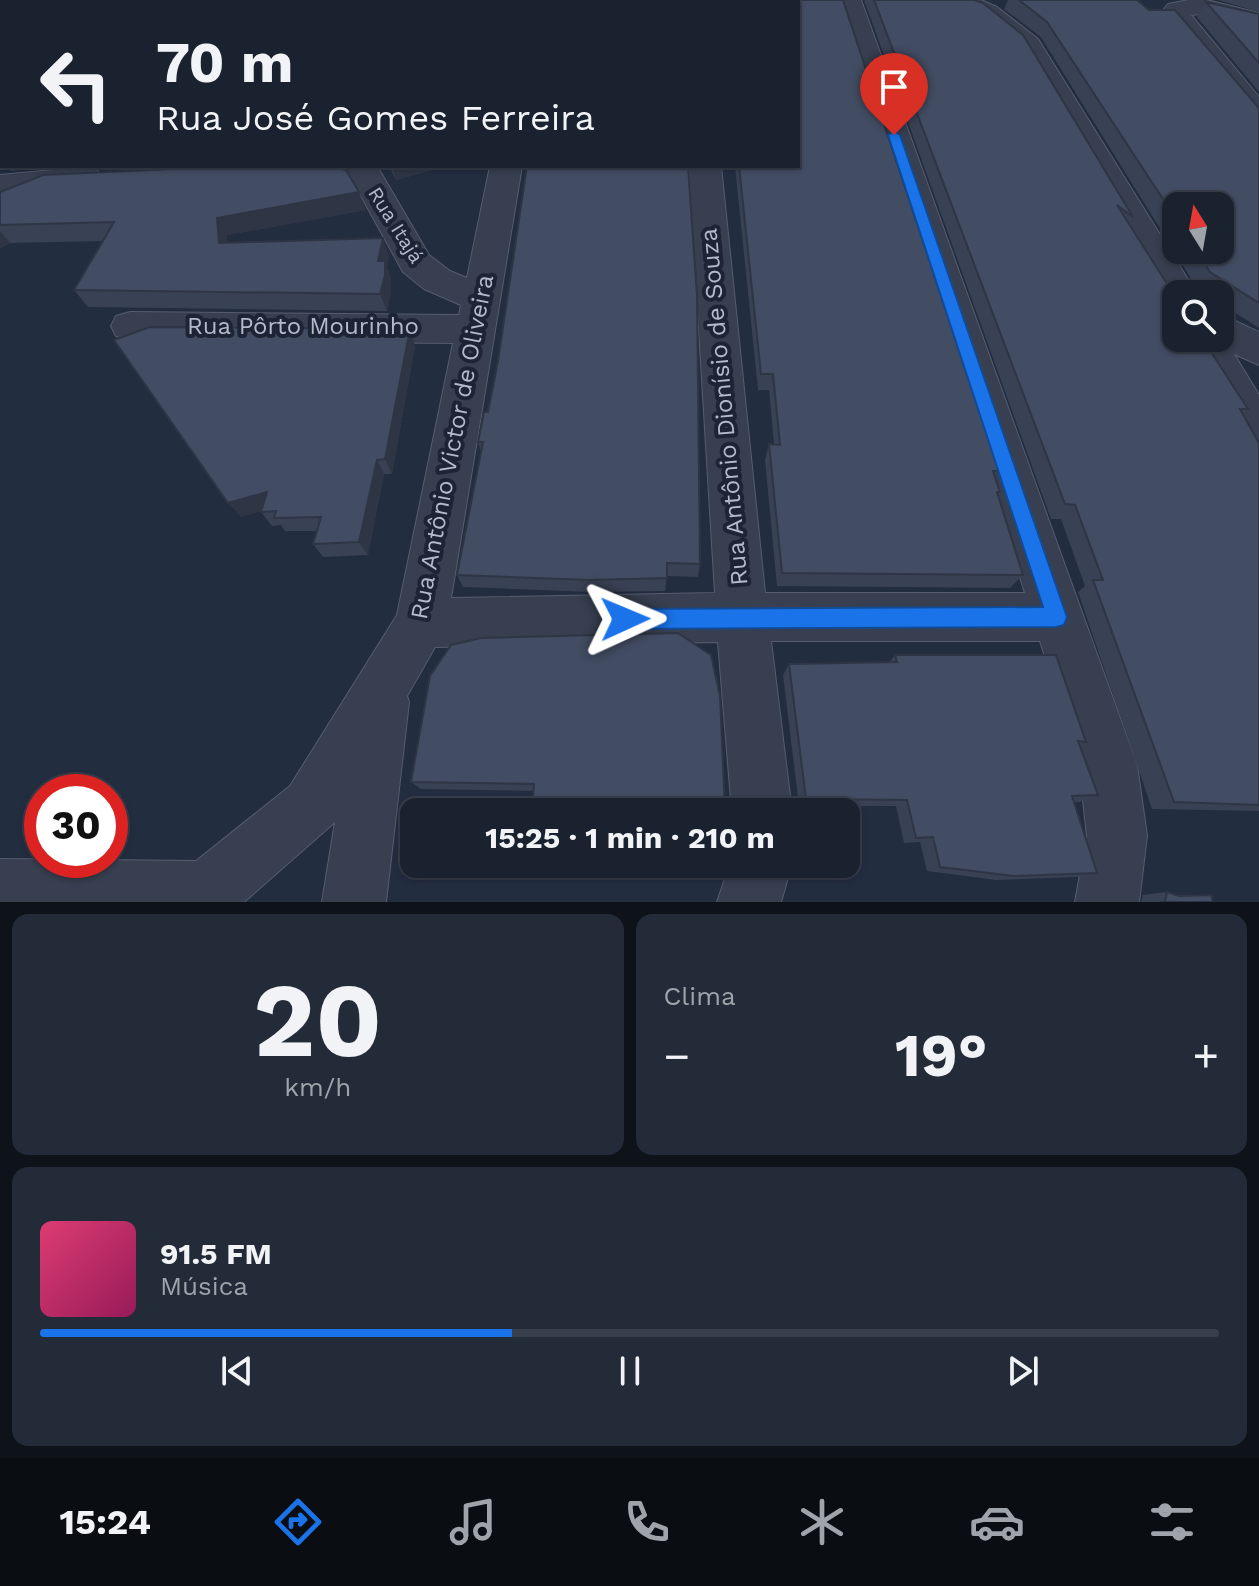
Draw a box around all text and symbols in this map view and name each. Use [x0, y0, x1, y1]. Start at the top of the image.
text: 70 m [156, 30, 293, 96]
icon: left [24, 32, 128, 136]
pin [860, 53, 928, 135]
icon: arrive [872, 65, 916, 109]
text: Rua José Gomes Ferreira [156, 97, 595, 139]
street label: Rua Itajá [363, 182, 429, 268]
north arrow [1162, 192, 1234, 264]
map controls [1162, 192, 1234, 352]
street label: Rua Antônio Dionísio de Souza [694, 227, 754, 587]
street label: Rua Antônio Victor de Oliveira [405, 272, 499, 622]
button: search [1162, 280, 1234, 352]
street label: Rua Pôrto Mourinho [187, 312, 419, 340]
position arrow [583, 577, 667, 661]
speed limit sign: 30 [24, 774, 128, 878]
text: 15:25 · 1 min · 210 m [485, 820, 775, 855]
text: 20 [253, 959, 382, 1081]
text: Clima [664, 981, 736, 1011]
text: 19° [895, 1020, 988, 1091]
text: − [664, 1030, 690, 1082]
text: + [1192, 1030, 1219, 1082]
text: km/h [284, 1072, 351, 1102]
text: 91.5 FM [160, 1236, 272, 1271]
text: Música [160, 1271, 248, 1301]
icon: previous [215, 1349, 259, 1393]
icon: pause [608, 1349, 652, 1393]
icon: next [1001, 1349, 1045, 1393]
icon: directions [270, 1494, 326, 1550]
icon: music [445, 1494, 501, 1550]
icon: phone [619, 1494, 675, 1550]
icon: climate [794, 1494, 850, 1550]
icon: car [969, 1494, 1025, 1550]
icon: filters [1144, 1494, 1200, 1550]
text: 15:24 [59, 1501, 151, 1543]

